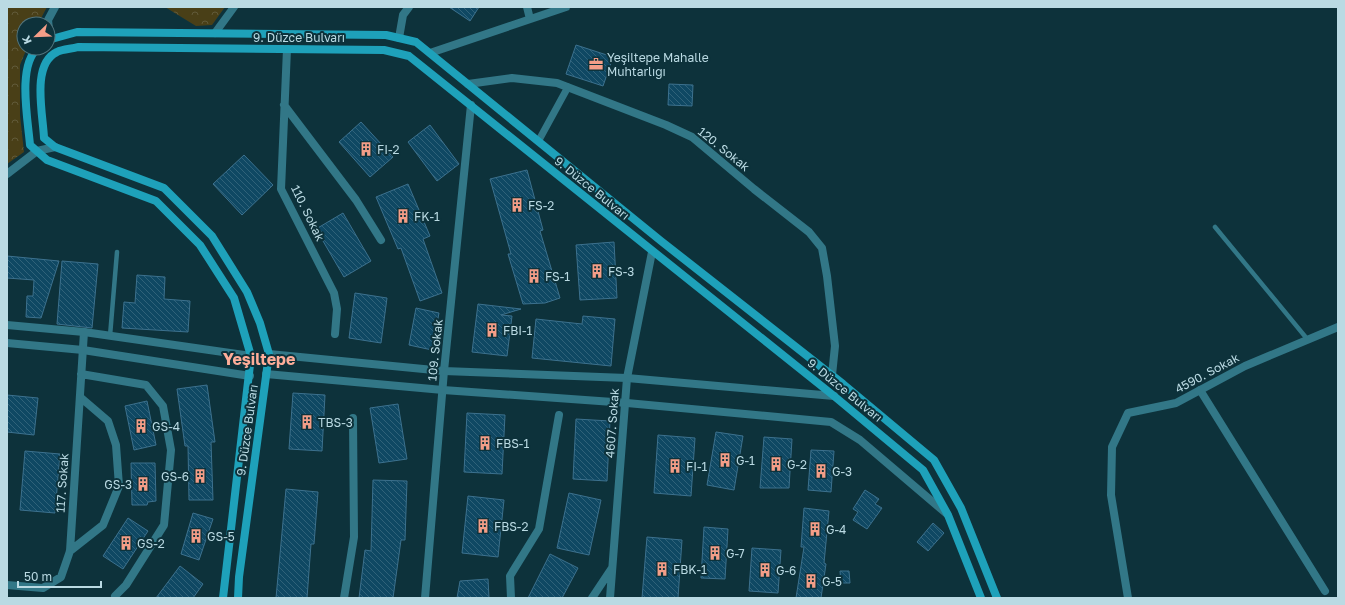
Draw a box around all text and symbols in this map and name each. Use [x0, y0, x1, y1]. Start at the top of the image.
north arrow [16, 16, 56, 56]
street label: 9. Düzce Bulvarı [253, 30, 345, 45]
text: K [19, 34, 34, 46]
place label: Yeşiltepe Mahalle Muhtarlığı [607, 50, 709, 79]
office icon: Yeşiltepe Mahalle Muhtarlığı [588, 56, 604, 72]
street label: 120. Sokak [695, 124, 753, 174]
building icon: FI-2 [358, 141, 374, 157]
place label: FI-2 [377, 142, 399, 157]
street label: 9. Düzce Bulvarı [552, 153, 632, 223]
street label: 110. Sokak [288, 182, 328, 244]
building icon: FS-2 [509, 197, 525, 213]
place label: FS-2 [528, 198, 554, 213]
building icon: FK-1 [395, 208, 411, 224]
place label: FK-1 [414, 209, 440, 224]
building icon: FS-3 [589, 263, 605, 279]
place label: FS-3 [608, 264, 634, 279]
building icon: FS-1 [526, 268, 542, 284]
place label: FS-1 [545, 269, 570, 284]
street label: 109. Sokak [424, 318, 446, 382]
building icon: FBI-1 [484, 322, 500, 338]
place label: FBI-1 [503, 323, 533, 338]
district label: Yeşiltepe [223, 349, 295, 369]
street label: 4590. Sokak [1172, 350, 1242, 396]
street label: 9. Düzce Bulvarı [805, 355, 885, 425]
street label: 9. Düzce Bulvarı [233, 383, 261, 477]
street label: 4607. Sokak [602, 387, 622, 458]
building icon: TBS-3 [299, 414, 315, 430]
place label: TBS-3 [318, 415, 353, 430]
building icon: GS-4 [133, 418, 149, 434]
place label: GS-4 [152, 419, 180, 434]
building icon: FBS-1 [477, 435, 493, 451]
place label: FBS-1 [496, 436, 529, 451]
street label: 117. Sokak [52, 452, 72, 513]
building icon: G-1 [717, 452, 733, 468]
place label: G-1 [736, 453, 755, 468]
building icon: G-2 [768, 456, 784, 472]
place label: G-2 [787, 457, 807, 472]
building icon: FI-1 [667, 458, 683, 474]
place label: FI-1 [686, 459, 707, 474]
building icon: G-3 [813, 463, 829, 479]
place label: G-3 [832, 464, 852, 479]
building icon: GS-6 [192, 468, 208, 484]
place label: GS-6 [161, 469, 189, 484]
building icon: GS-3 [135, 476, 151, 492]
place label: GS-3 [104, 477, 132, 492]
building icon: FBS-2 [475, 518, 491, 534]
place label: FBS-2 [494, 519, 528, 534]
building icon: G-4 [807, 521, 823, 537]
place label: G-4 [826, 522, 846, 537]
building icon: GS-5 [188, 528, 204, 544]
place label: GS-5 [207, 529, 235, 544]
building icon: GS-2 [118, 535, 134, 551]
place label: GS-2 [137, 536, 165, 551]
building icon: G-7 [707, 545, 723, 561]
place label: G-7 [726, 546, 745, 561]
building icon: FBK-1 [654, 561, 670, 577]
place label: FBK-1 [673, 562, 707, 577]
building icon: G-6 [757, 562, 773, 578]
scale bar [18, 563, 101, 589]
place label: G-6 [776, 563, 796, 578]
text: 50 m [24, 569, 52, 584]
building icon: G-5 [803, 573, 819, 589]
place label: G-5 [822, 574, 842, 589]

